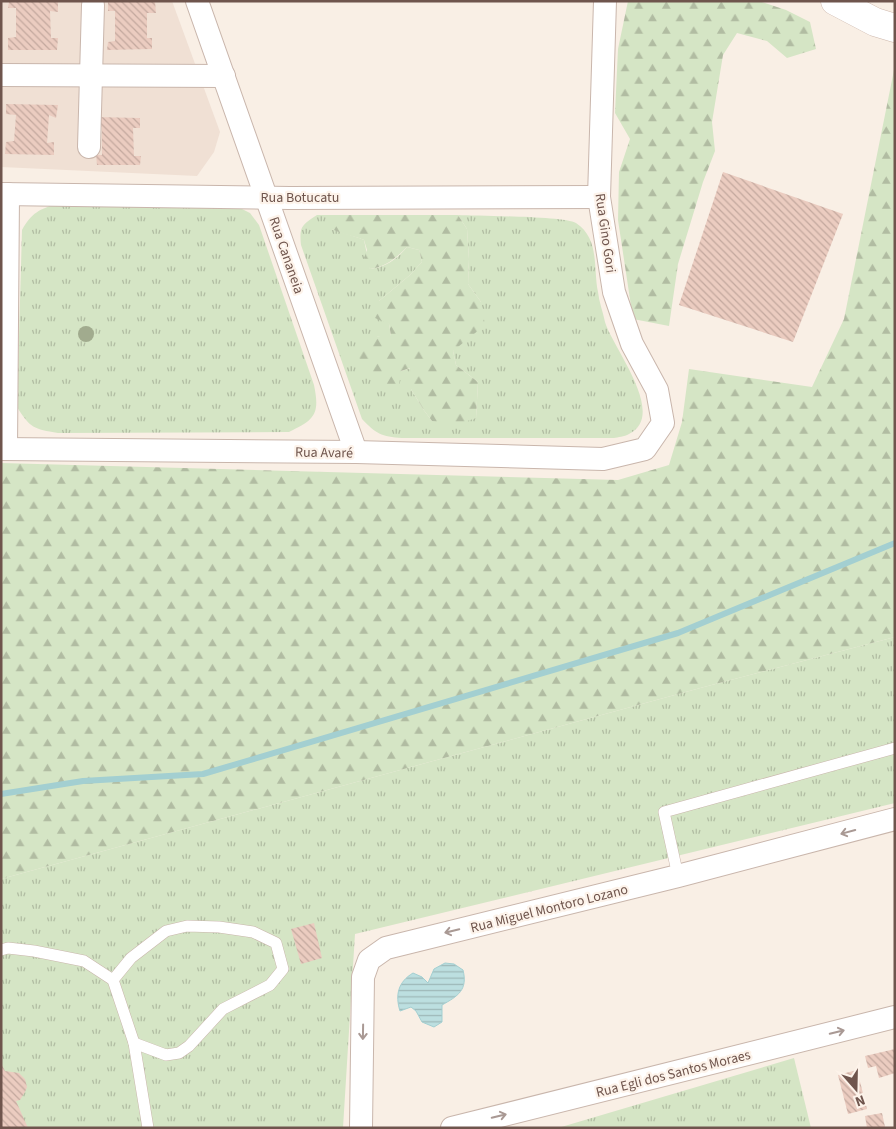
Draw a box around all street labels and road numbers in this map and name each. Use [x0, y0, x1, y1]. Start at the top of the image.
street label: Rua Botucatu [261, 188, 339, 208]
street label: Rua Gino Gori [590, 192, 620, 274]
street label: Rua Cananeia [264, 214, 309, 297]
street label: Rua Avaré [295, 442, 353, 464]
street label: Rua Miguel Montoro Lozano [468, 880, 630, 938]
street label: Rua Egli dos Santos Moraes [594, 1045, 753, 1103]

